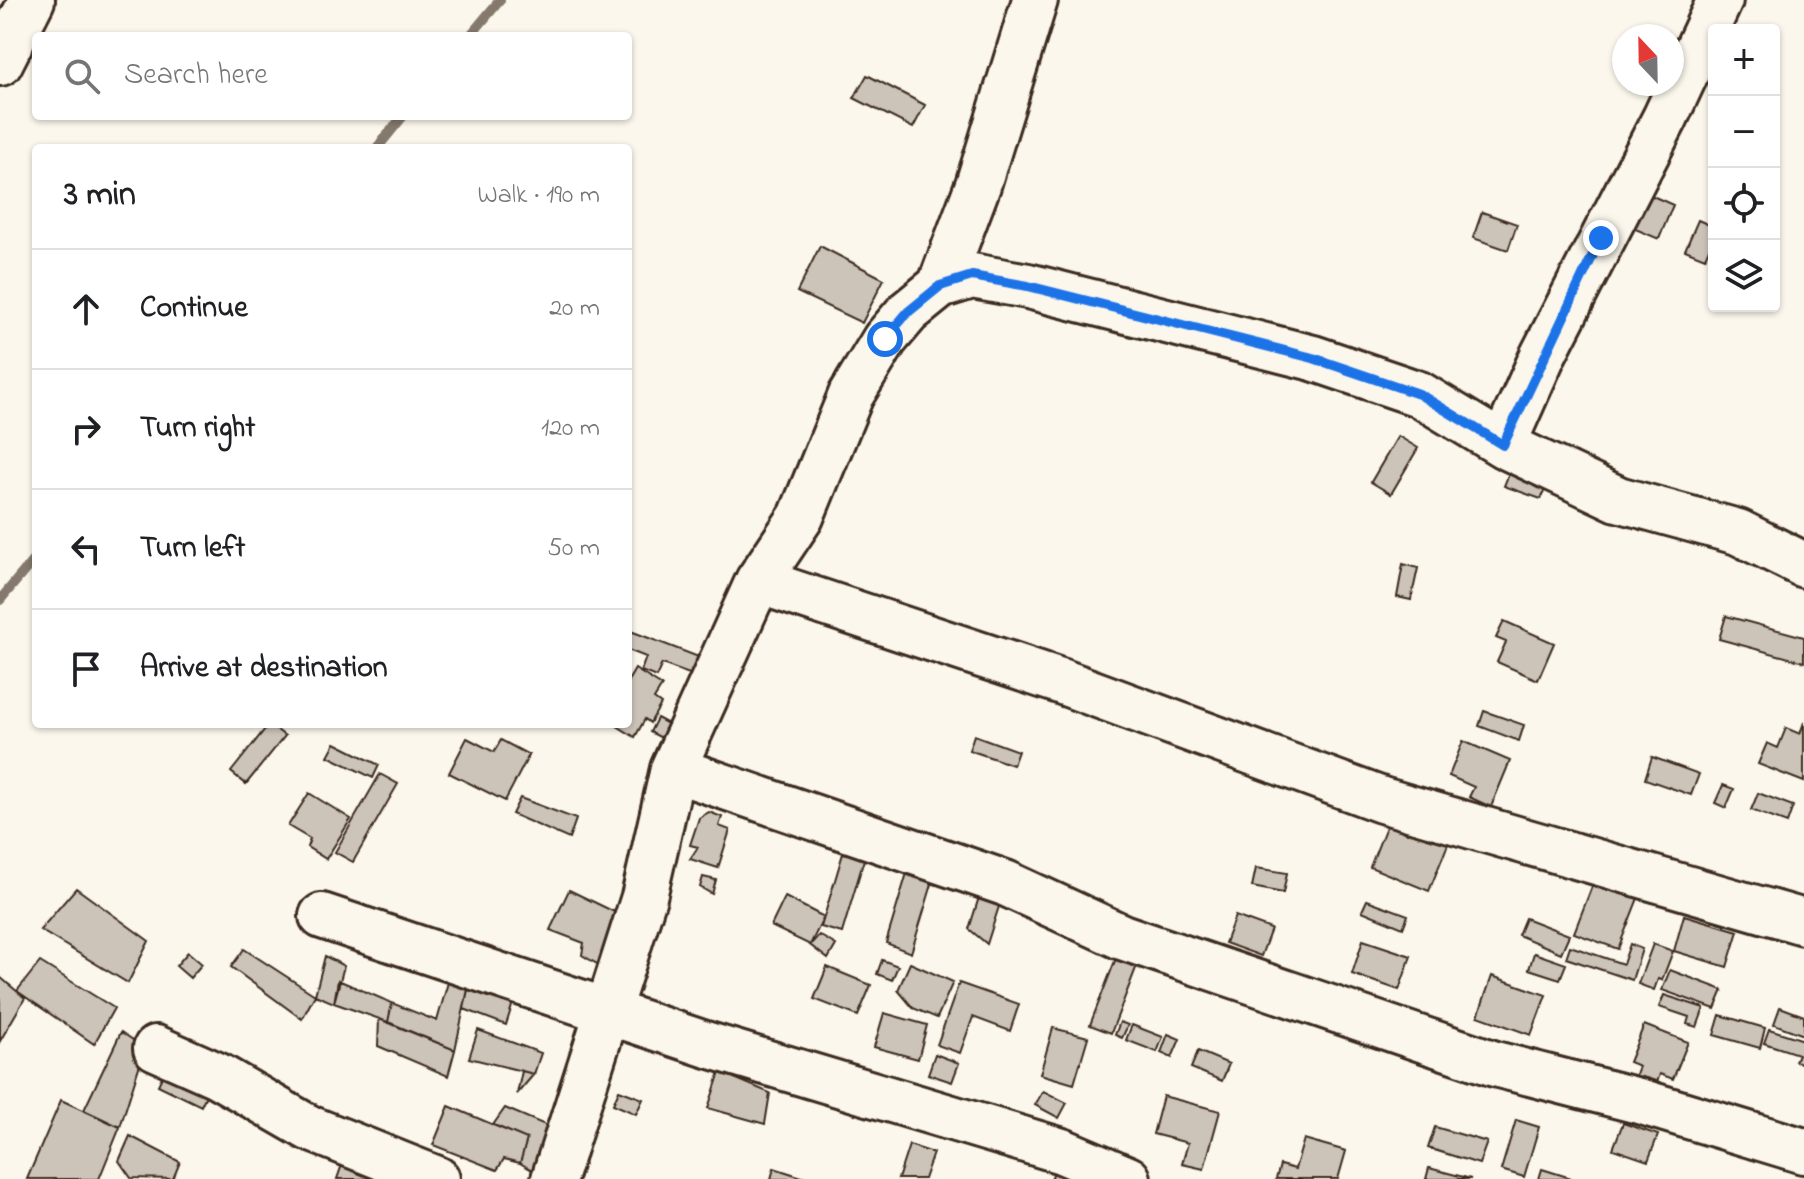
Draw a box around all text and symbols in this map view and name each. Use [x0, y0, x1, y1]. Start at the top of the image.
north arrow [1612, 24, 1684, 96]
map controls [1708, 24, 1780, 312]
button: + [1708, 24, 1780, 96]
search box [32, 32, 632, 120]
icon: search [60, 54, 104, 98]
text: Search here [124, 54, 268, 98]
button: − [1708, 96, 1780, 168]
button: locate [1708, 168, 1780, 240]
text: 3 min [64, 171, 136, 221]
text: Walk · 190 m [478, 177, 600, 215]
route end [1583, 220, 1619, 256]
button: layers [1708, 240, 1780, 312]
icon: ahead [64, 287, 108, 331]
text: Continue [140, 287, 248, 331]
text: 20 m [549, 290, 600, 328]
route start [867, 321, 903, 357]
icon: right [64, 407, 108, 451]
text: Turn right [140, 407, 255, 451]
text: 120 m [541, 410, 600, 448]
icon: left [64, 527, 108, 571]
text: Turn left [140, 527, 245, 571]
text: 50 m [547, 530, 600, 568]
icon: arrive [64, 647, 108, 691]
text: Arrive at destination [140, 647, 388, 691]

